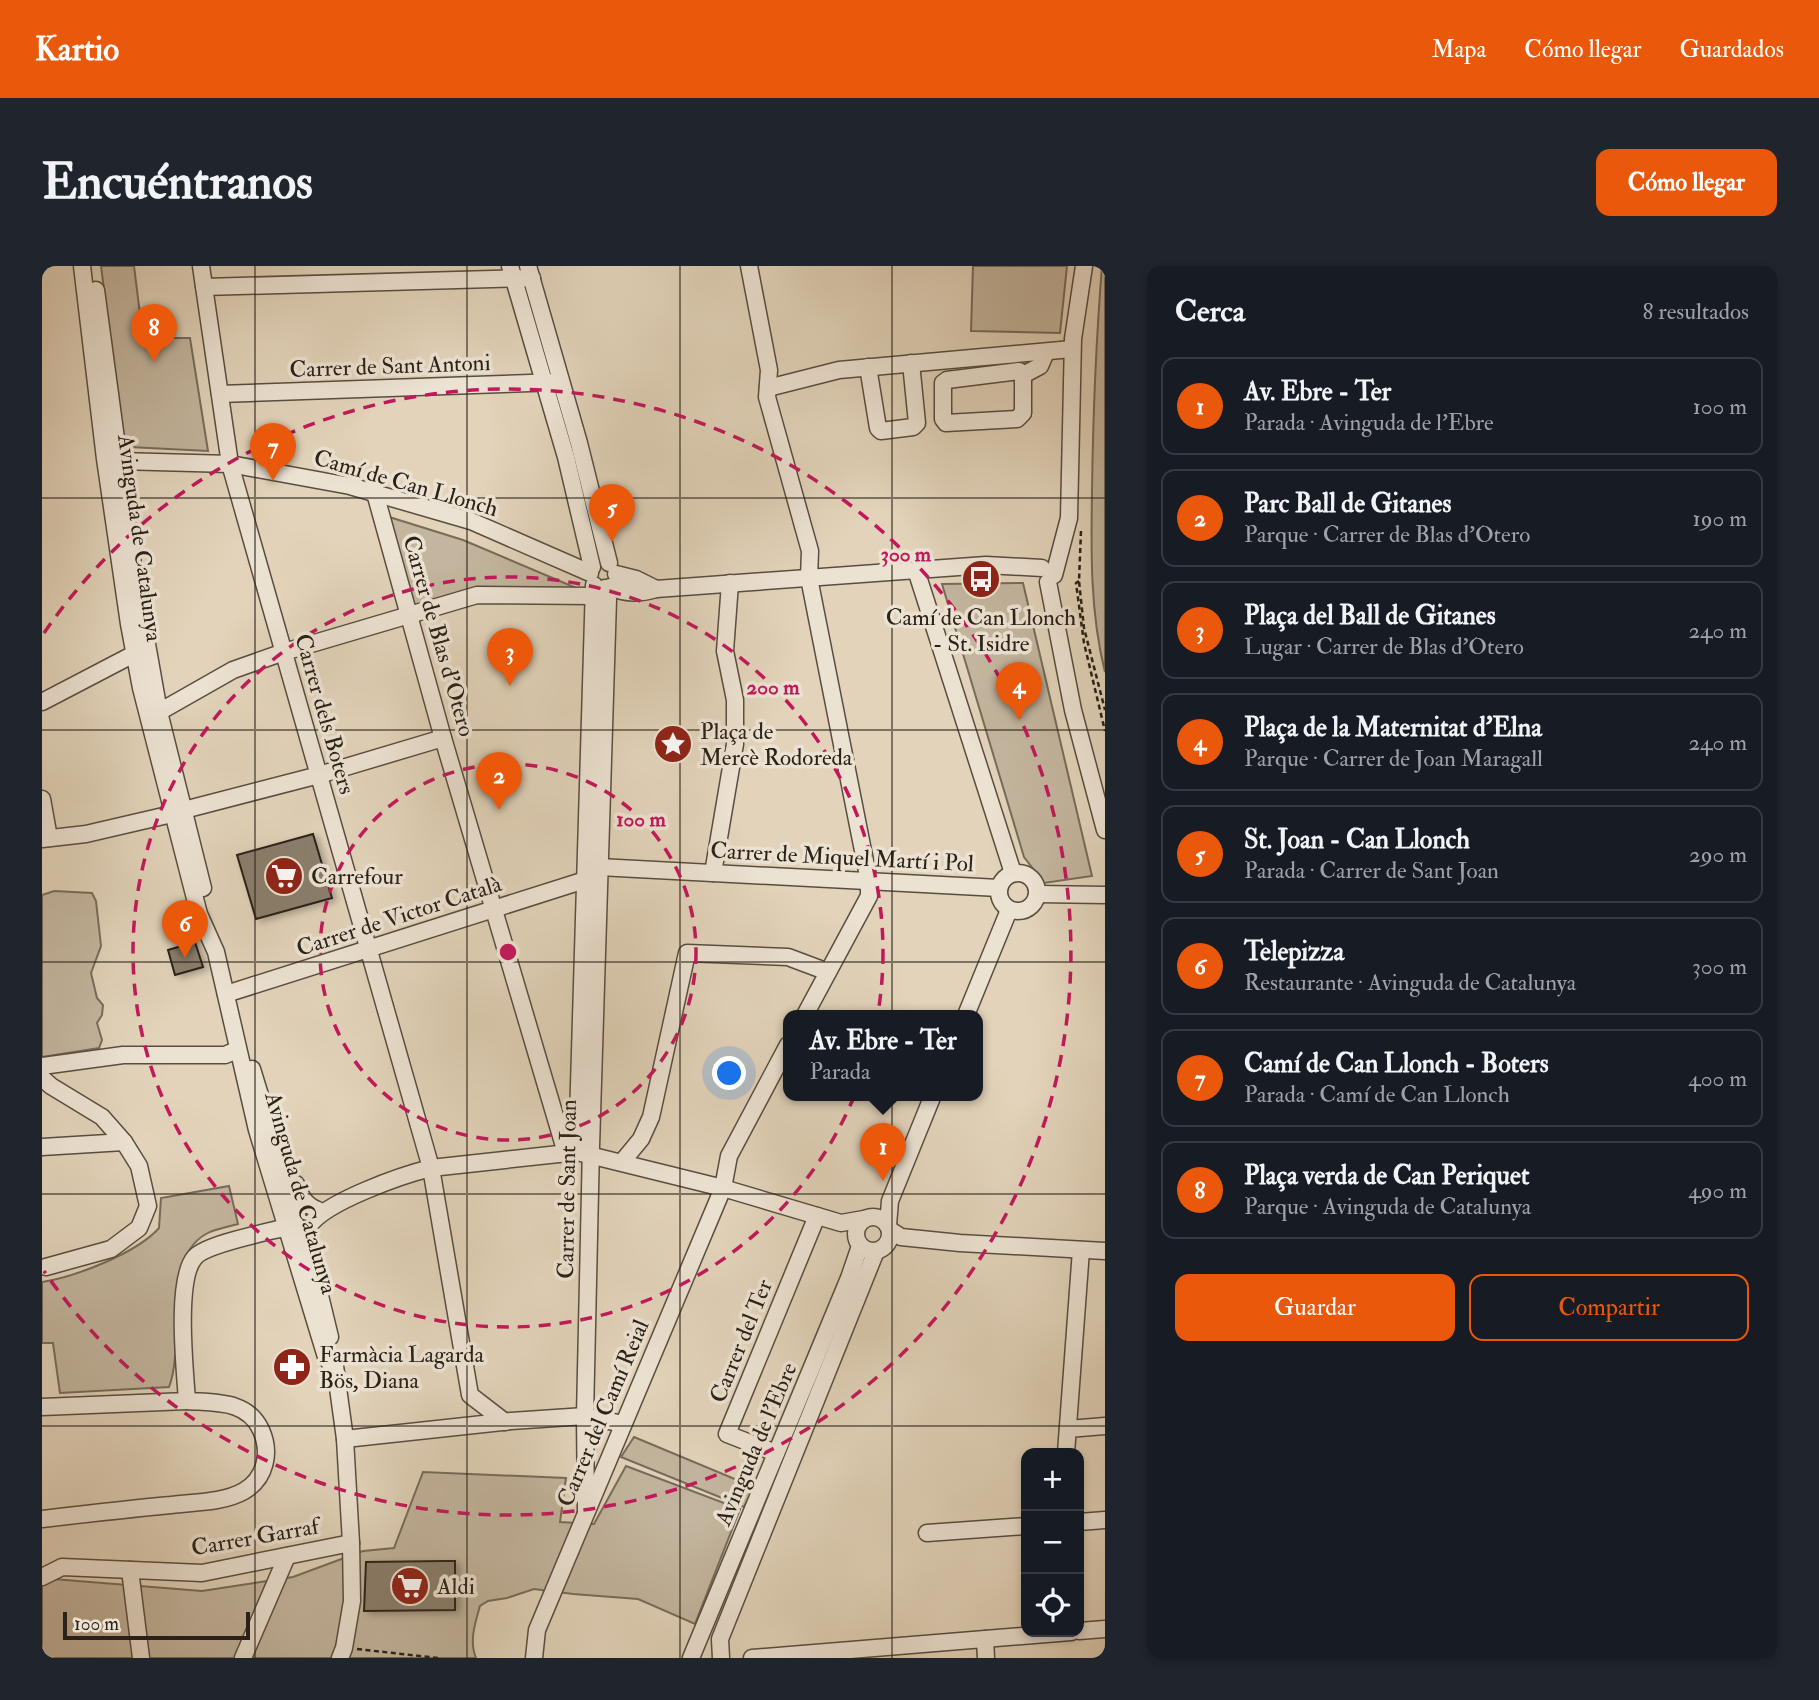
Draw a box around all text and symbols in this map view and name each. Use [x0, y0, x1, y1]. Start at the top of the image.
text: Kartio [35, 29, 119, 70]
text: Mapa [1431, 34, 1486, 65]
text: Cómo llegar [1524, 34, 1641, 65]
text: Guardados [1679, 34, 1784, 65]
button: Cómo llegar [1596, 149, 1777, 216]
text: Encuéntranos [42, 152, 313, 213]
text: Cerca [1175, 293, 1245, 330]
text: 8 resultados [1643, 297, 1749, 326]
pin: 8 [131, 304, 177, 362]
street label: Carrer de Sant Antoni [289, 348, 491, 384]
text: Av. Ebre - Ter [1244, 376, 1391, 408]
text: 1 [1196, 392, 1204, 421]
text: 100 m [1693, 392, 1747, 421]
text: Parada · Avinguda de l'Ebre [1244, 408, 1494, 437]
pin: 7 [250, 423, 296, 481]
street label: Avinguda de Catalunya [111, 432, 169, 644]
street label: Camí de Can Llonch [311, 443, 501, 523]
pin: 5 [589, 484, 635, 542]
text: Parc Ball de Gitanes [1244, 488, 1451, 520]
text: 2 [1194, 504, 1206, 533]
text: 190 m [1693, 504, 1747, 533]
text: Parque · Carrer de Blas d'Otero [1244, 520, 1530, 549]
street label: Carrer de Blas d'Otero [396, 532, 482, 740]
text: 300 m [881, 541, 932, 568]
bus stop icon: Camí de Can Llonch - St. Isidre [960, 558, 1002, 600]
text: Plaça del Ball de Gitanes [1244, 600, 1496, 632]
place label: Camí de Can Llonch - St. Isidre [886, 603, 1076, 658]
text: 3 [1196, 616, 1204, 645]
text: 240 m [1688, 616, 1747, 645]
pin: 3 [487, 628, 533, 686]
street label: Carrer dels Boters [288, 630, 362, 798]
text: Lugar · Carrer de Blas d'Otero [1244, 632, 1524, 661]
pin: 4 [996, 662, 1042, 720]
text: 200 m [747, 674, 800, 701]
text: Plaça de la Maternitat d'Elna [1244, 712, 1542, 744]
place label: Plaça de Mercè Rodoreda [700, 717, 853, 772]
place icon: Plaça de Mercè Rodoreda [652, 723, 694, 765]
text: 4 [1194, 728, 1206, 757]
text: 240 m [1688, 728, 1747, 757]
text: Parque · Carrer de Joan Maragall [1244, 744, 1543, 773]
pin: 2 [476, 752, 522, 810]
text: 100 m [616, 806, 667, 833]
text: St. Joan - Can Llonch [1244, 824, 1470, 856]
street label: Carrer de Miquel Martí i Pol [710, 836, 975, 878]
text: 5 [1195, 840, 1205, 869]
text: 290 m [1689, 840, 1747, 869]
supermarket icon: Carrefour [263, 855, 305, 897]
text: Parada · Carrer de Sant Joan [1244, 856, 1499, 885]
place label: Carrefour [311, 862, 403, 891]
street label: Carrer de Victor Català [293, 869, 506, 963]
pin: 6 [162, 900, 208, 958]
text: Telepizza [1244, 936, 1344, 968]
centre of rings [496, 940, 520, 964]
text: 6 [1194, 952, 1206, 981]
text: 300 m [1692, 952, 1747, 981]
text: Restaurante · Avinguda de Catalunya [1244, 968, 1576, 997]
popup [783, 1010, 983, 1101]
text: Av. Ebre - Ter [809, 1025, 957, 1057]
text: Camí de Can Llonch - Boters [1244, 1048, 1549, 1080]
your location [712, 1056, 746, 1090]
text: Parada [809, 1057, 871, 1086]
text: 7 [1195, 1064, 1205, 1093]
text: 400 m [1688, 1064, 1747, 1093]
text: Parada · Camí de Can Llonch [1244, 1080, 1510, 1109]
street label: Avinguda de Catalunya [258, 1088, 344, 1298]
street label: Carrer de Sant Joan [551, 1099, 583, 1279]
pin: 1 [860, 1123, 906, 1181]
text: Plaça verda de Can Periquet [1244, 1160, 1529, 1192]
text: 8 [1195, 1176, 1205, 1205]
text: 490 m [1688, 1176, 1747, 1205]
text: Parque · Avinguda de Catalunya [1244, 1192, 1531, 1221]
button: Guardar [1175, 1274, 1455, 1341]
button: Compartir [1469, 1274, 1749, 1341]
street label: Carrer del Ter [703, 1275, 779, 1407]
street label: Carrer del Camí Reial [551, 1315, 656, 1511]
place label: Farmàcia Lagarda Bös, Diana [319, 1340, 484, 1395]
pharmacy icon: Farmàcia Lagarda Bös, Diana [271, 1346, 313, 1388]
street label: Avinguda de l'Ebre [708, 1358, 804, 1531]
map controls [1021, 1448, 1084, 1637]
button: + [1021, 1448, 1084, 1511]
street label: Carrer Garraf [189, 1511, 325, 1562]
button: − [1021, 1511, 1084, 1574]
supermarket icon: Aldi [389, 1565, 431, 1607]
place label: Aldi [436, 1572, 475, 1601]
button: locate [1021, 1574, 1084, 1637]
scale bar [63, 1609, 250, 1641]
text: 100 m [74, 1612, 119, 1636]

